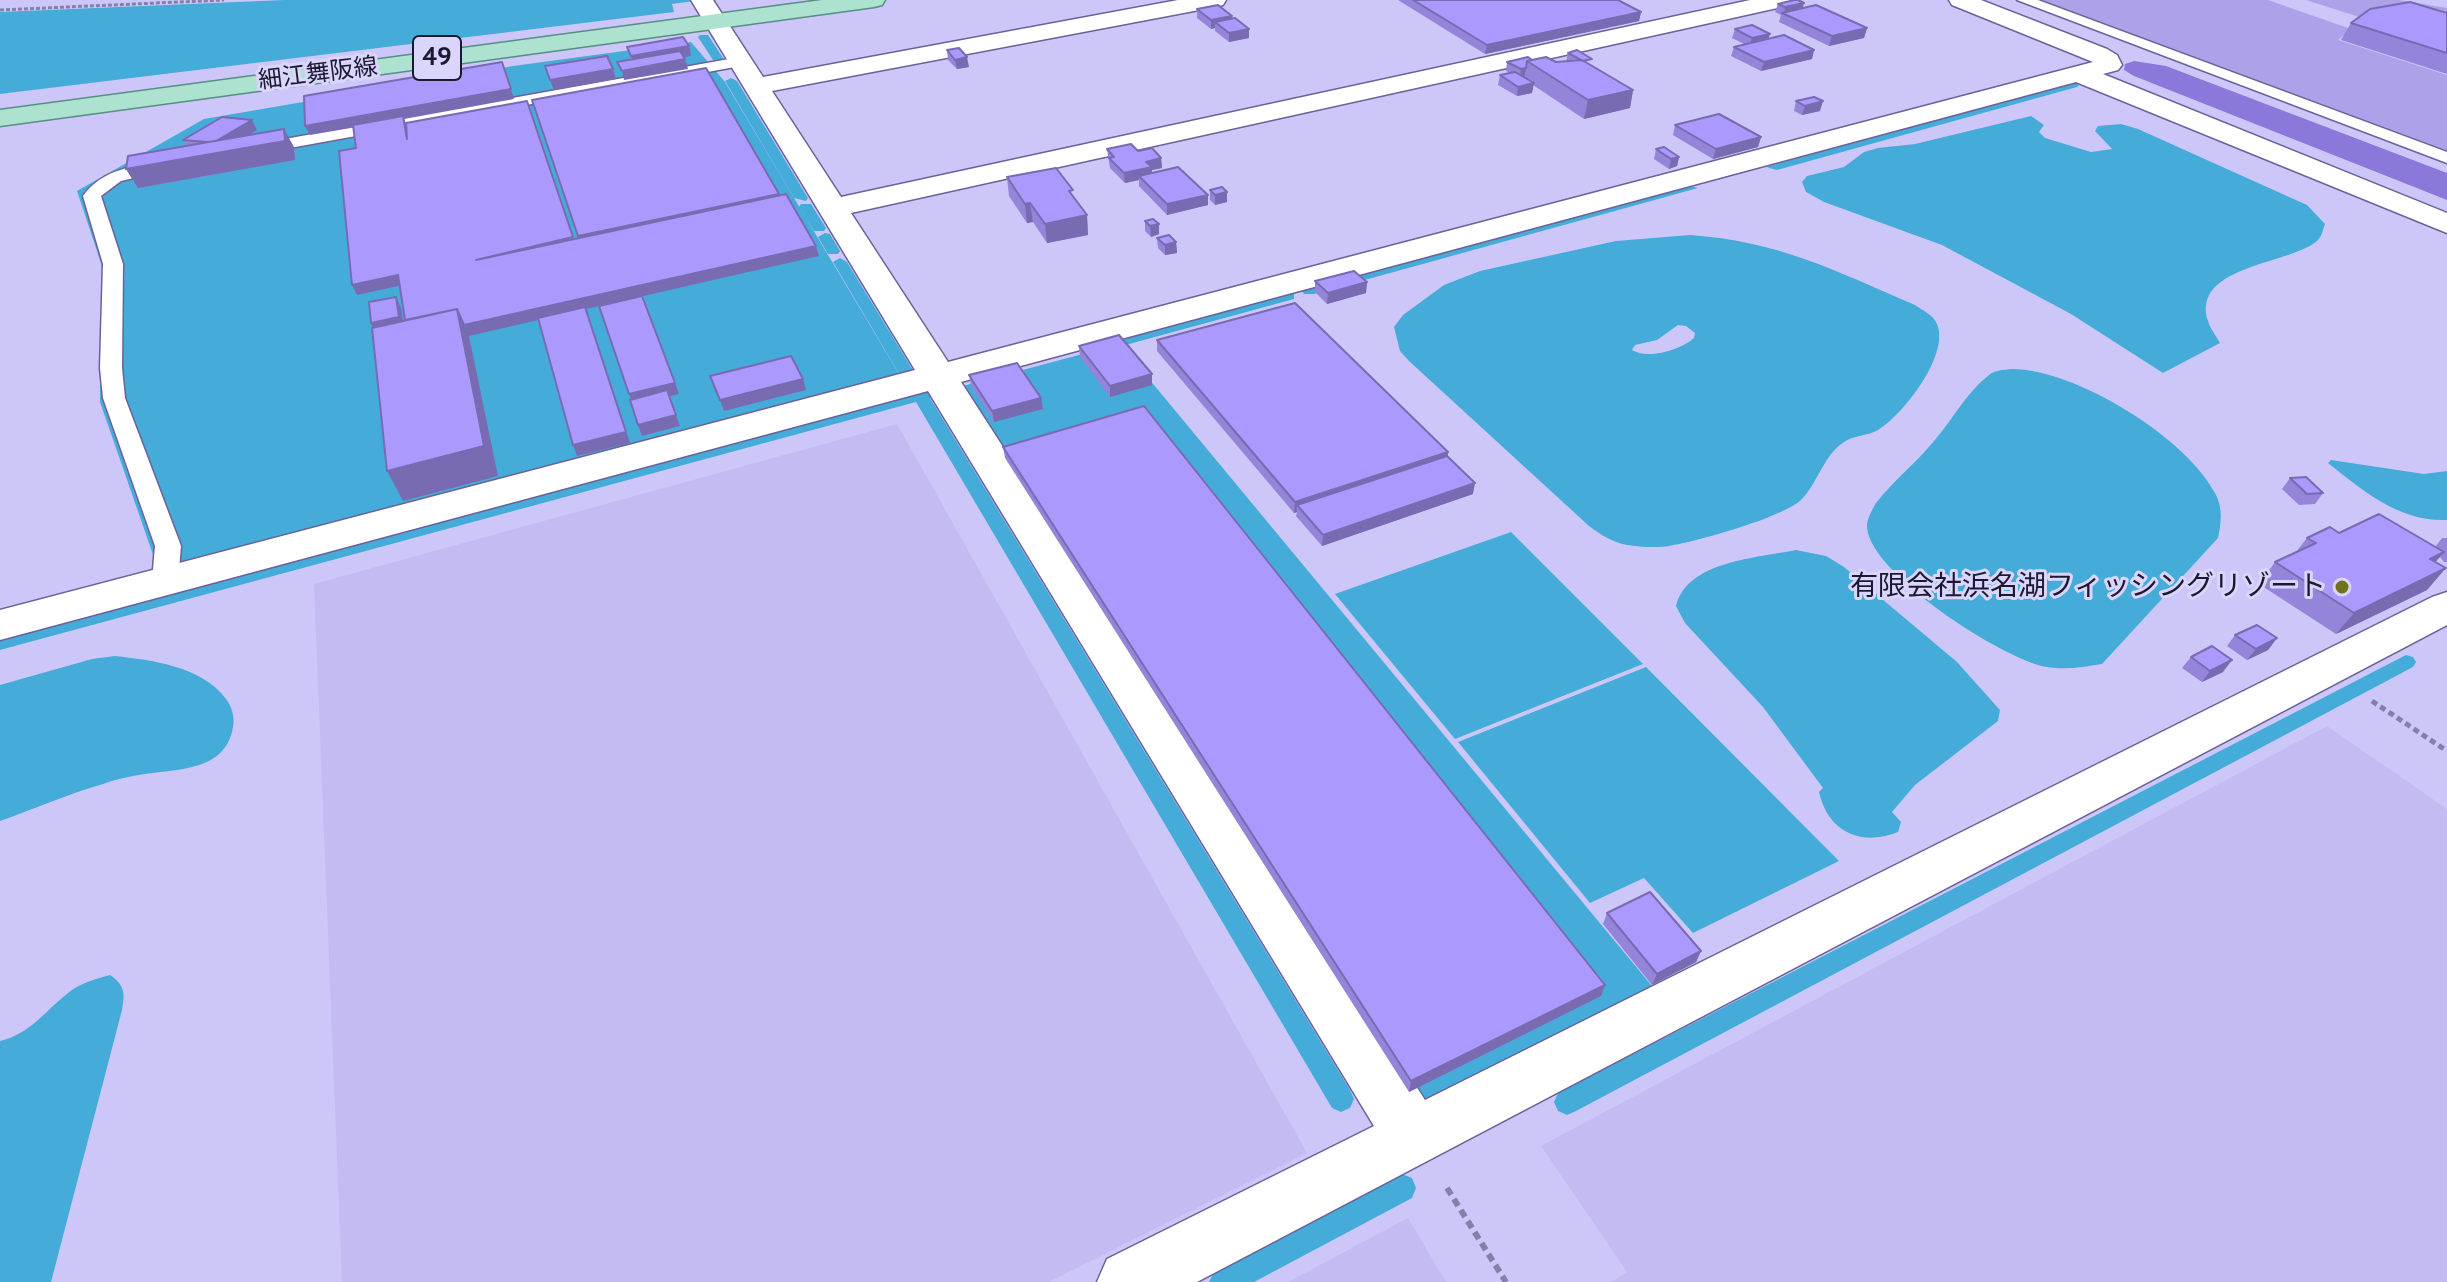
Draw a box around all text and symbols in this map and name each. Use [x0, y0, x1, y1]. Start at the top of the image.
road number: 49 [413, 36, 461, 80]
street label: 細江舞阪線 [257, 52, 379, 96]
place label: 有限会社浜名湖フィッシングリゾート [1850, 570, 2326, 604]
marker: 有限会社浜名湖フィッシングリゾート [2333, 578, 2351, 596]

